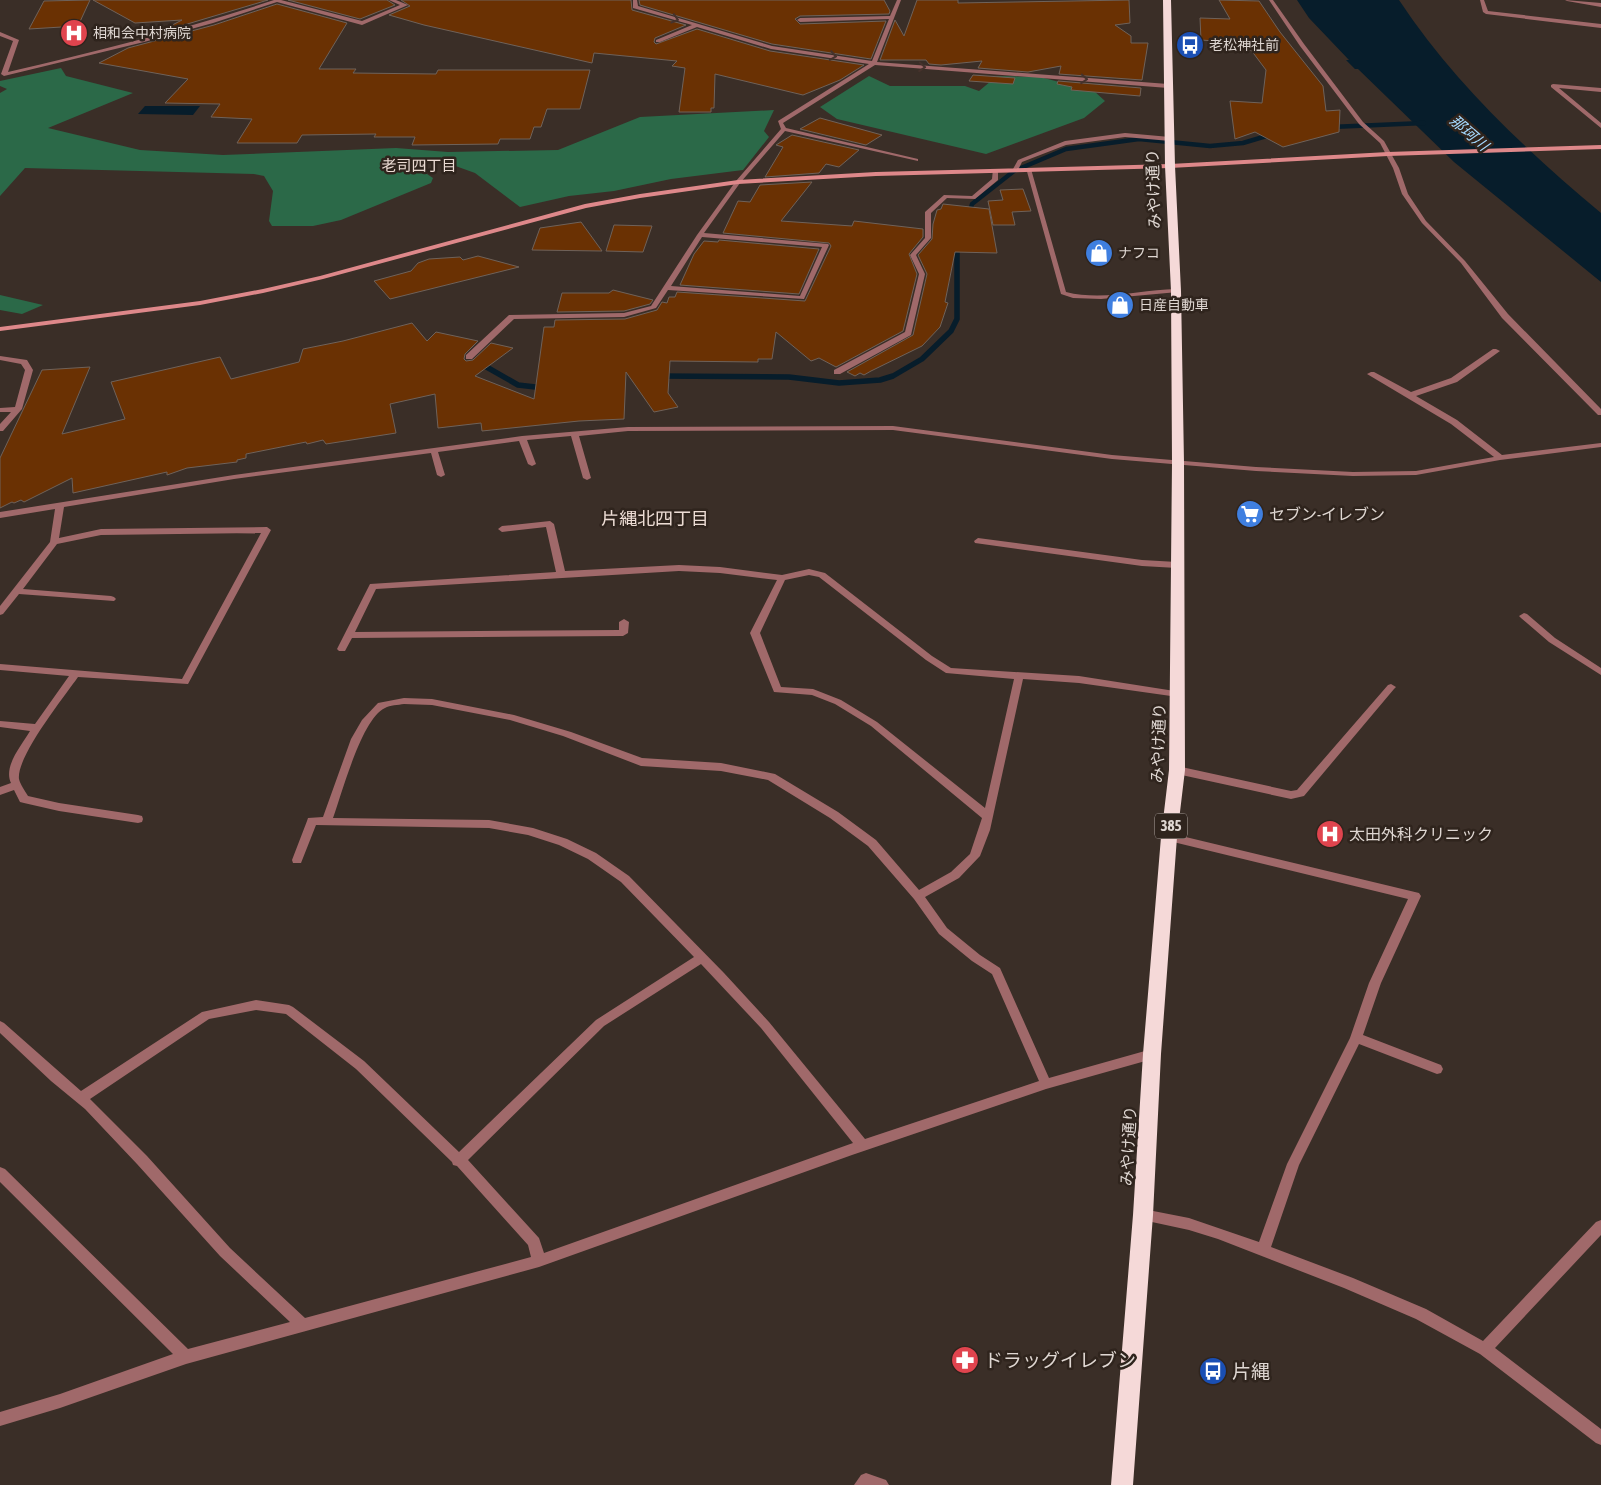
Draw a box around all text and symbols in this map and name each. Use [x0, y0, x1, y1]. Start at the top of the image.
one-way arrow [670, 13, 678, 23]
hospital icon: 相和会中村病院 [59, 18, 89, 48]
place label: 相和会中村病院 [93, 25, 191, 41]
bus stop icon: 老松神社前 [1175, 30, 1205, 60]
place label: 老松神社前 [1209, 37, 1279, 53]
one-way arrow [828, 51, 837, 61]
one-way arrow [919, 61, 927, 72]
one-way arrow [1081, 74, 1089, 85]
water label: 那珂川 [1447, 111, 1493, 155]
street label: みやけ通り [1143, 149, 1163, 229]
district label: 老司四丁目 [381, 157, 457, 174]
shop icon: ナフコ [1084, 238, 1114, 268]
place label: ナフコ [1118, 245, 1160, 261]
shop icon: 日産自動車 [1105, 290, 1135, 320]
place label: 日産自動車 [1139, 297, 1209, 313]
supermarket icon: セブン-イレブン [1235, 499, 1265, 529]
place label: セブン-イレブン [1269, 505, 1385, 523]
district label: 片縄北四丁目 [601, 508, 709, 529]
street label: みやけ通り [1148, 703, 1168, 783]
road number: 385 [1155, 814, 1187, 838]
hospital icon: 太田外科クリニック [1315, 819, 1345, 849]
place label: 太田外科クリニック [1349, 825, 1493, 843]
street label: みやけ通り [1117, 1106, 1139, 1186]
pharmacy icon: ドラッグイレブン [950, 1345, 980, 1375]
place label: ドラッグイレブン [984, 1349, 1136, 1371]
bus stop icon: 片縄 [1198, 1356, 1228, 1386]
place label: 片縄 [1232, 1360, 1270, 1382]

